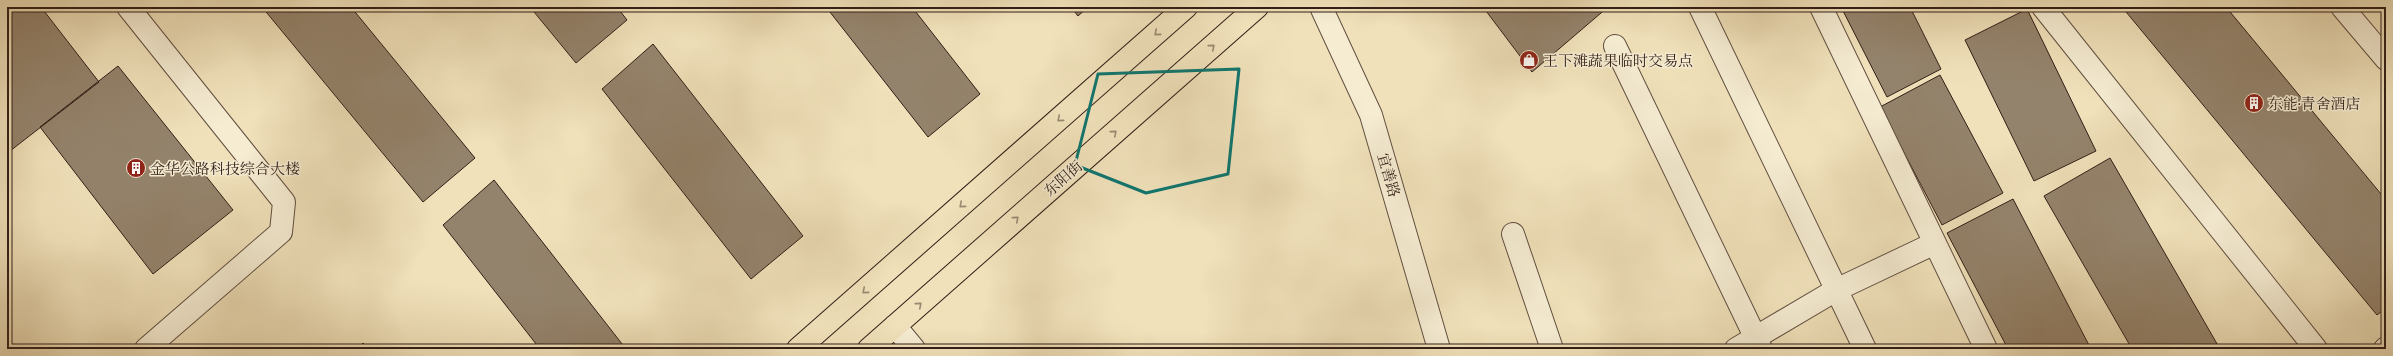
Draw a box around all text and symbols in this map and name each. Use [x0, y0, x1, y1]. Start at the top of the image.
one-way arrow [1154, 28, 1162, 35]
one-way arrow [1207, 45, 1214, 52]
shop icon: 王下滩蔬果临时交易点 [1518, 49, 1540, 71]
place label: 王下滩蔬果临时交易点 [1543, 50, 1693, 71]
building icon: 东能·青舍酒店 [2243, 92, 2265, 114]
place label: 东能·青舍酒店 [2268, 93, 2361, 114]
one-way arrow [1057, 114, 1064, 121]
one-way arrow [1109, 130, 1117, 138]
street label: 宜善路 [1373, 150, 1405, 200]
street label: 东阳街 [1039, 155, 1087, 201]
building icon: 金华公路科技综合大楼 [125, 157, 147, 179]
place label: 金华公路科技综合大楼 [150, 158, 300, 179]
one-way arrow [959, 200, 967, 207]
one-way arrow [1012, 216, 1019, 223]
one-way arrow [862, 286, 869, 293]
one-way arrow [914, 302, 922, 309]

